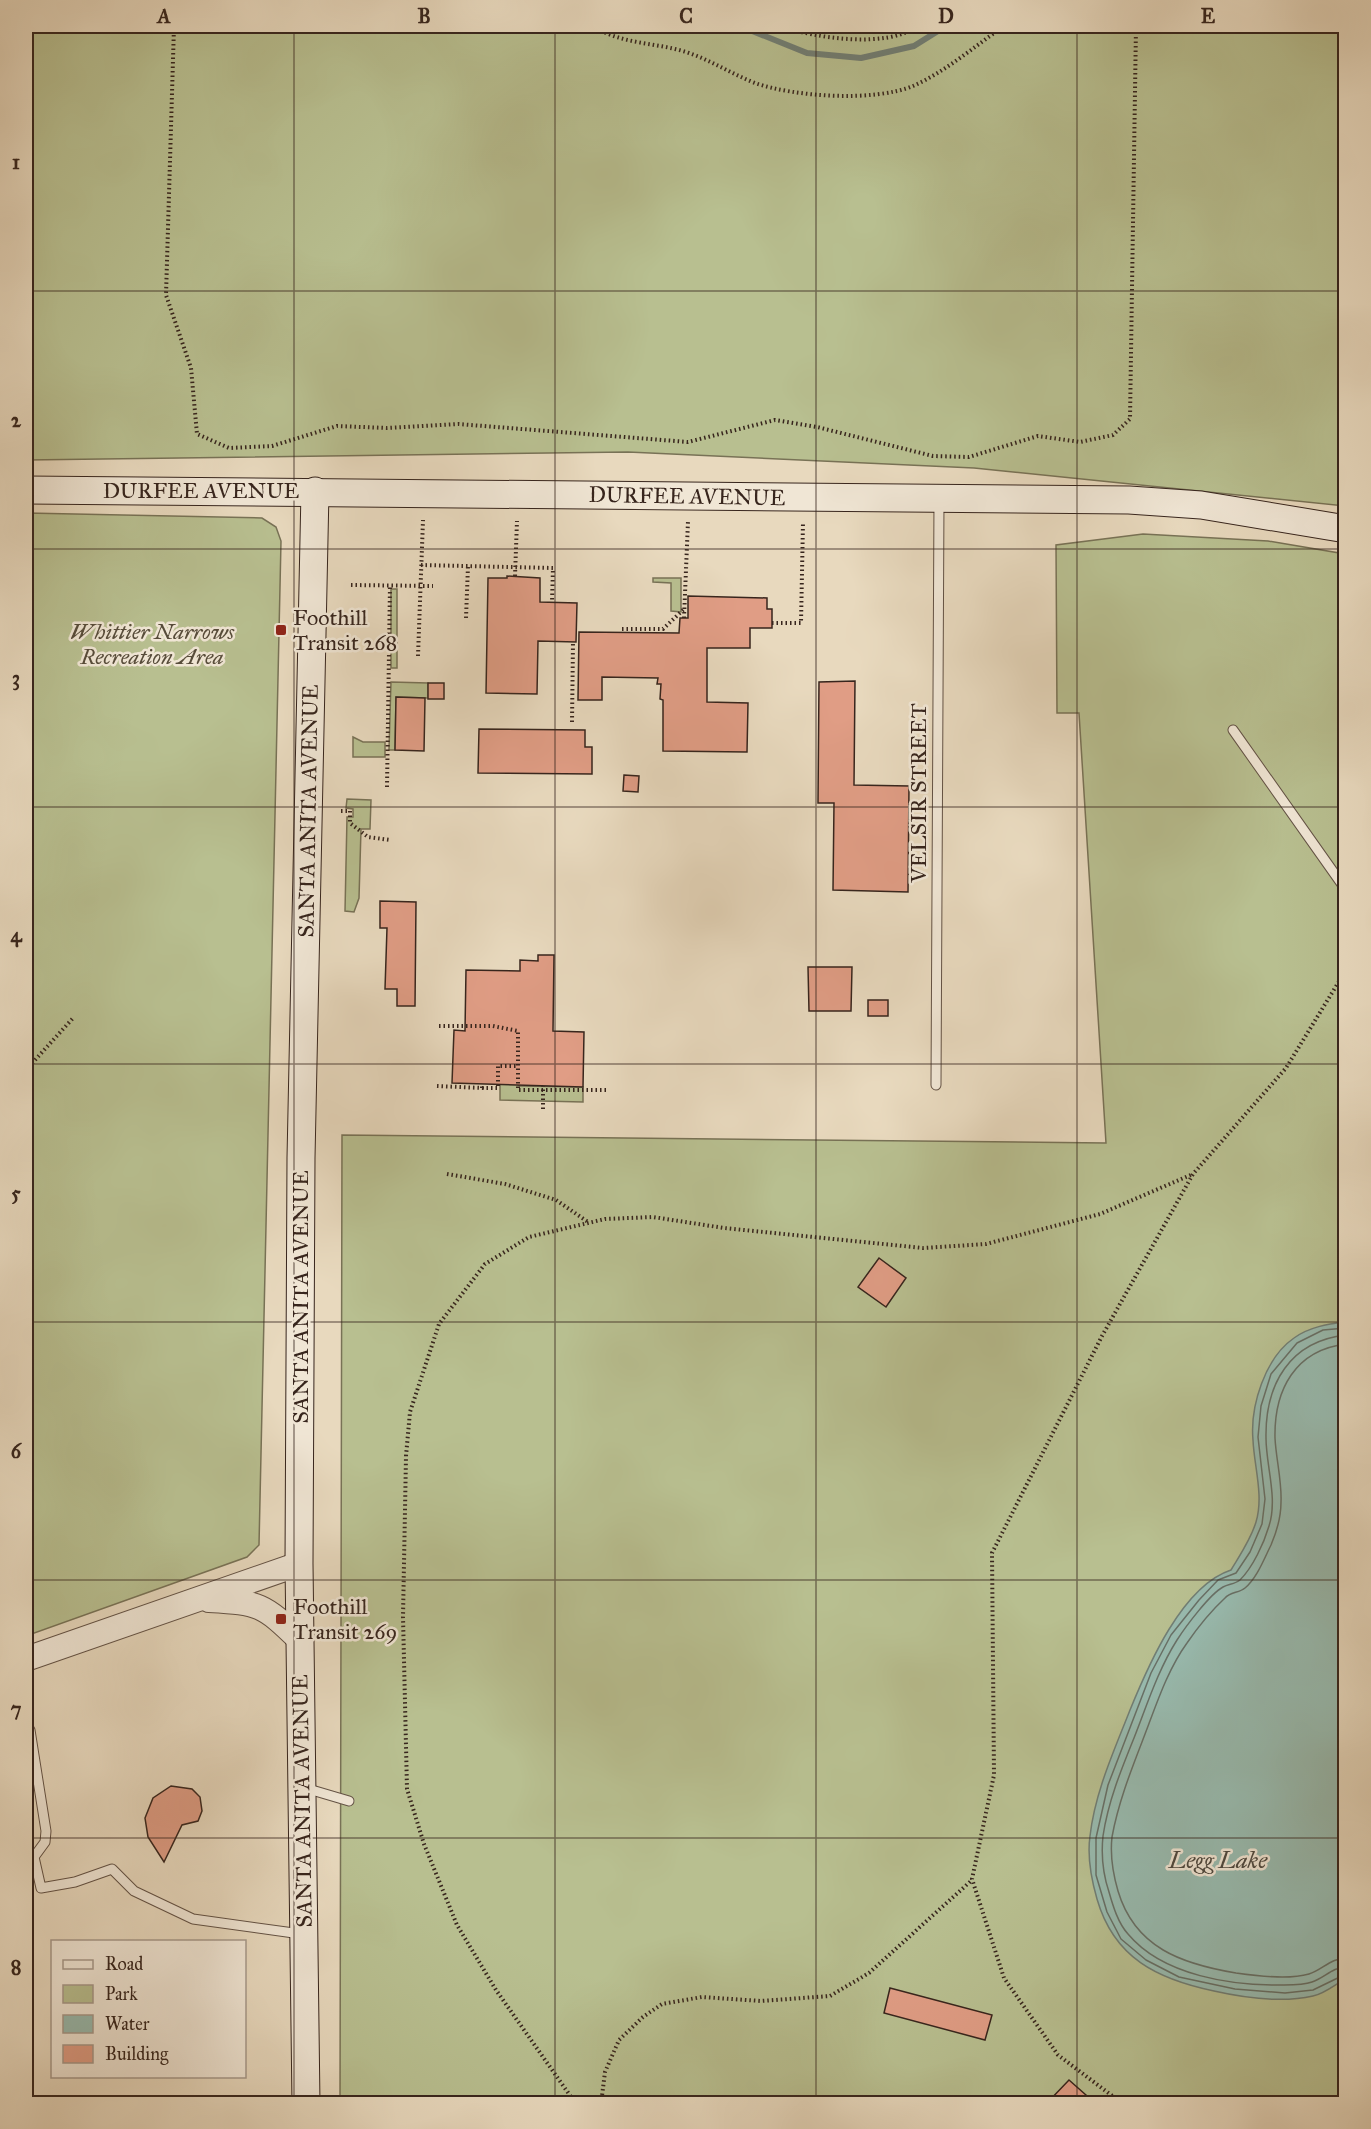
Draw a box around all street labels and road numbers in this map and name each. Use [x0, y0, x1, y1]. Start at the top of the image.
street label: DURFEE AVENUE [103, 477, 300, 504]
street label: DURFEE AVENUE [588, 481, 786, 511]
street label: SANTA ANITA AVENUE [292, 684, 324, 938]
street label: VELSIR STREET [905, 703, 932, 884]
street label: SANTA ANITA AVENUE [287, 1170, 314, 1424]
street label: SANTA ANITA AVENUE [286, 1674, 318, 1928]

